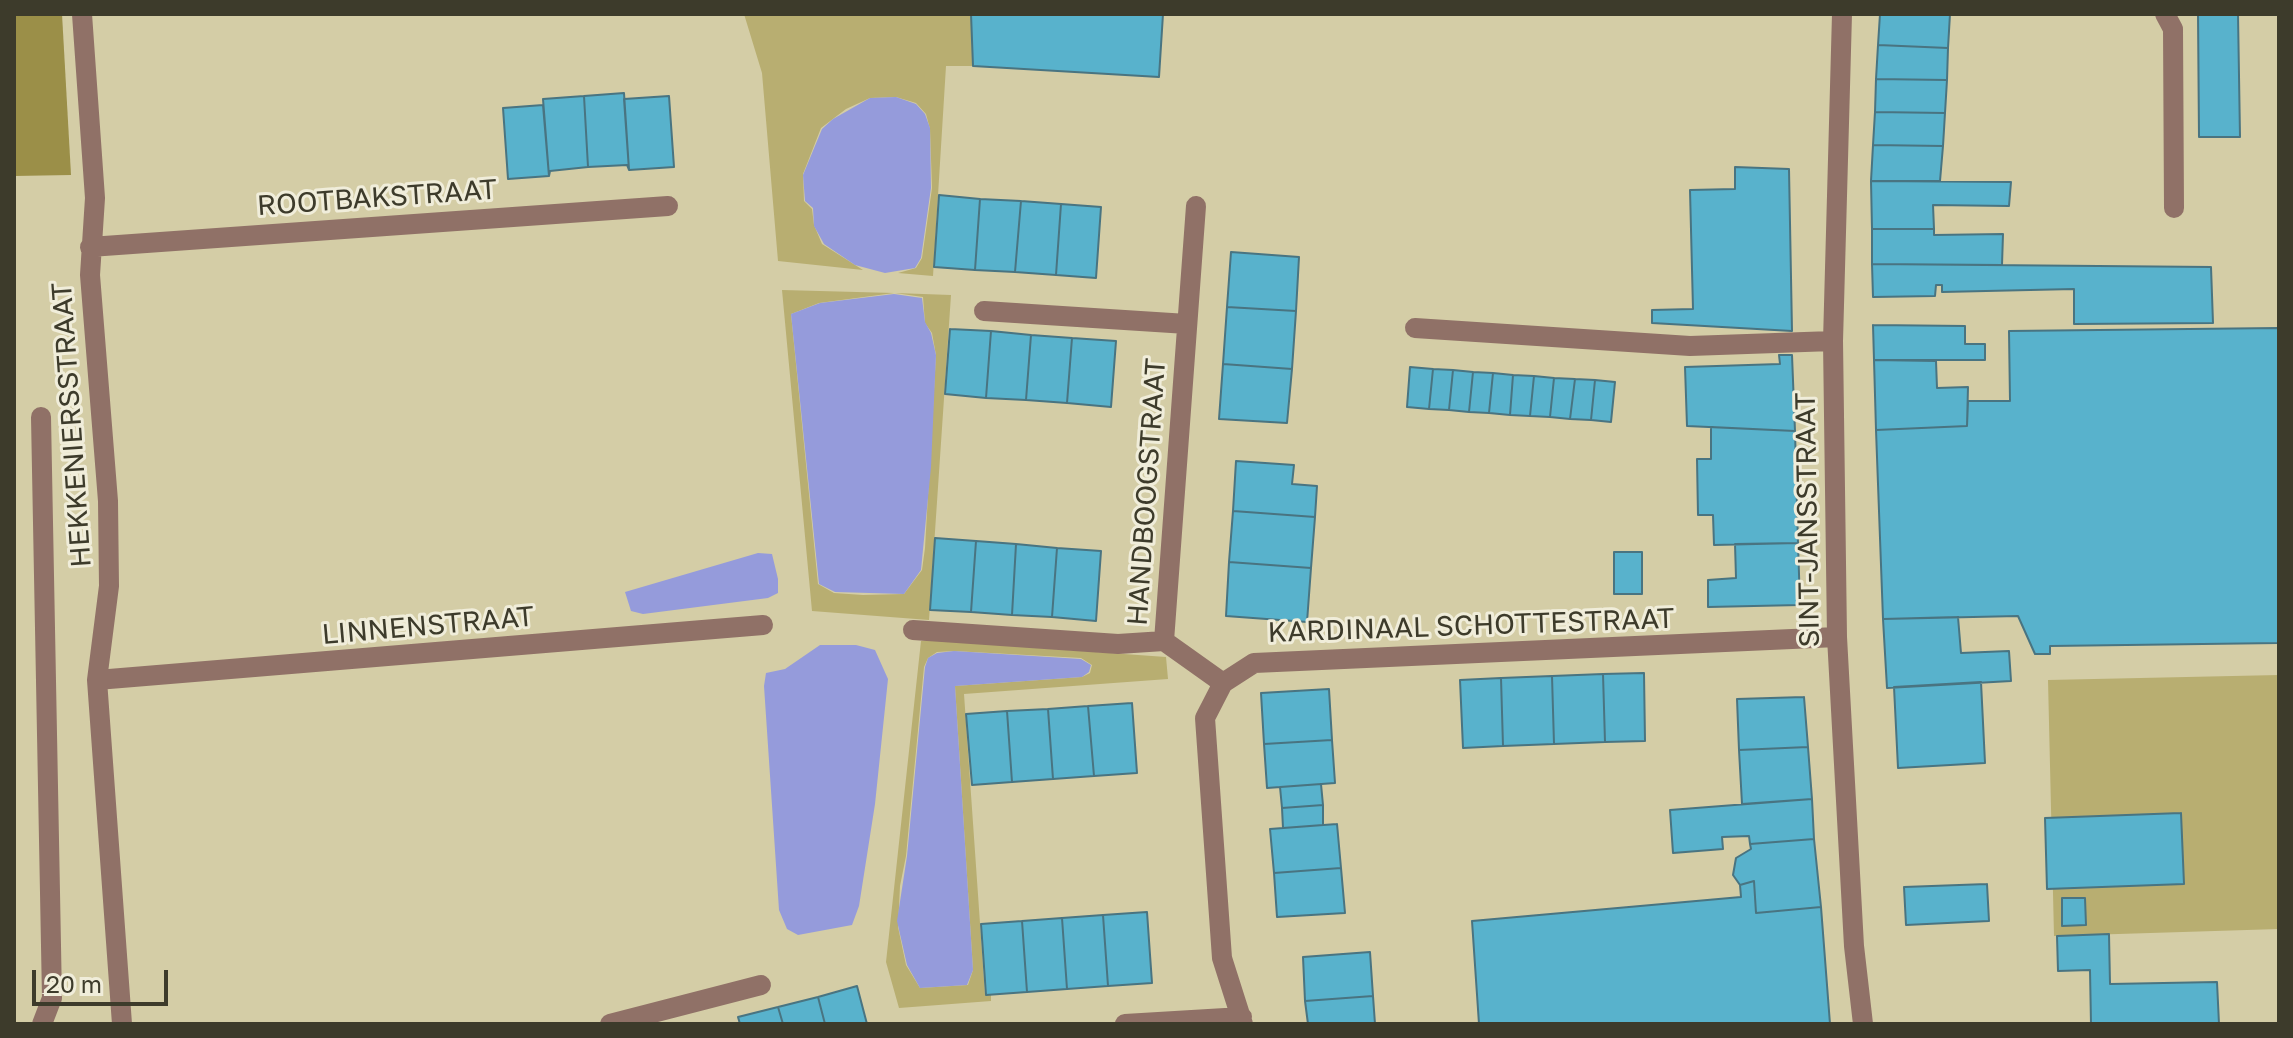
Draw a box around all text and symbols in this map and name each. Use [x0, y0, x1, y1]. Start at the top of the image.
street label: ROOTBAKSTRAAT [256, 173, 498, 223]
street label: HEKKENIERSSTRAAT [45, 281, 99, 569]
street label: HANDBOOGSTRAAT [1121, 357, 1173, 627]
street label: SINT-JANSSTRAAT [1789, 392, 1827, 648]
street label: LINNENSTRAAT [320, 600, 536, 652]
street label: KARDINAAL SCHOTTESTRAAT [1267, 602, 1675, 650]
scale bar [36, 954, 172, 1004]
text: 20 m [46, 969, 102, 998]

